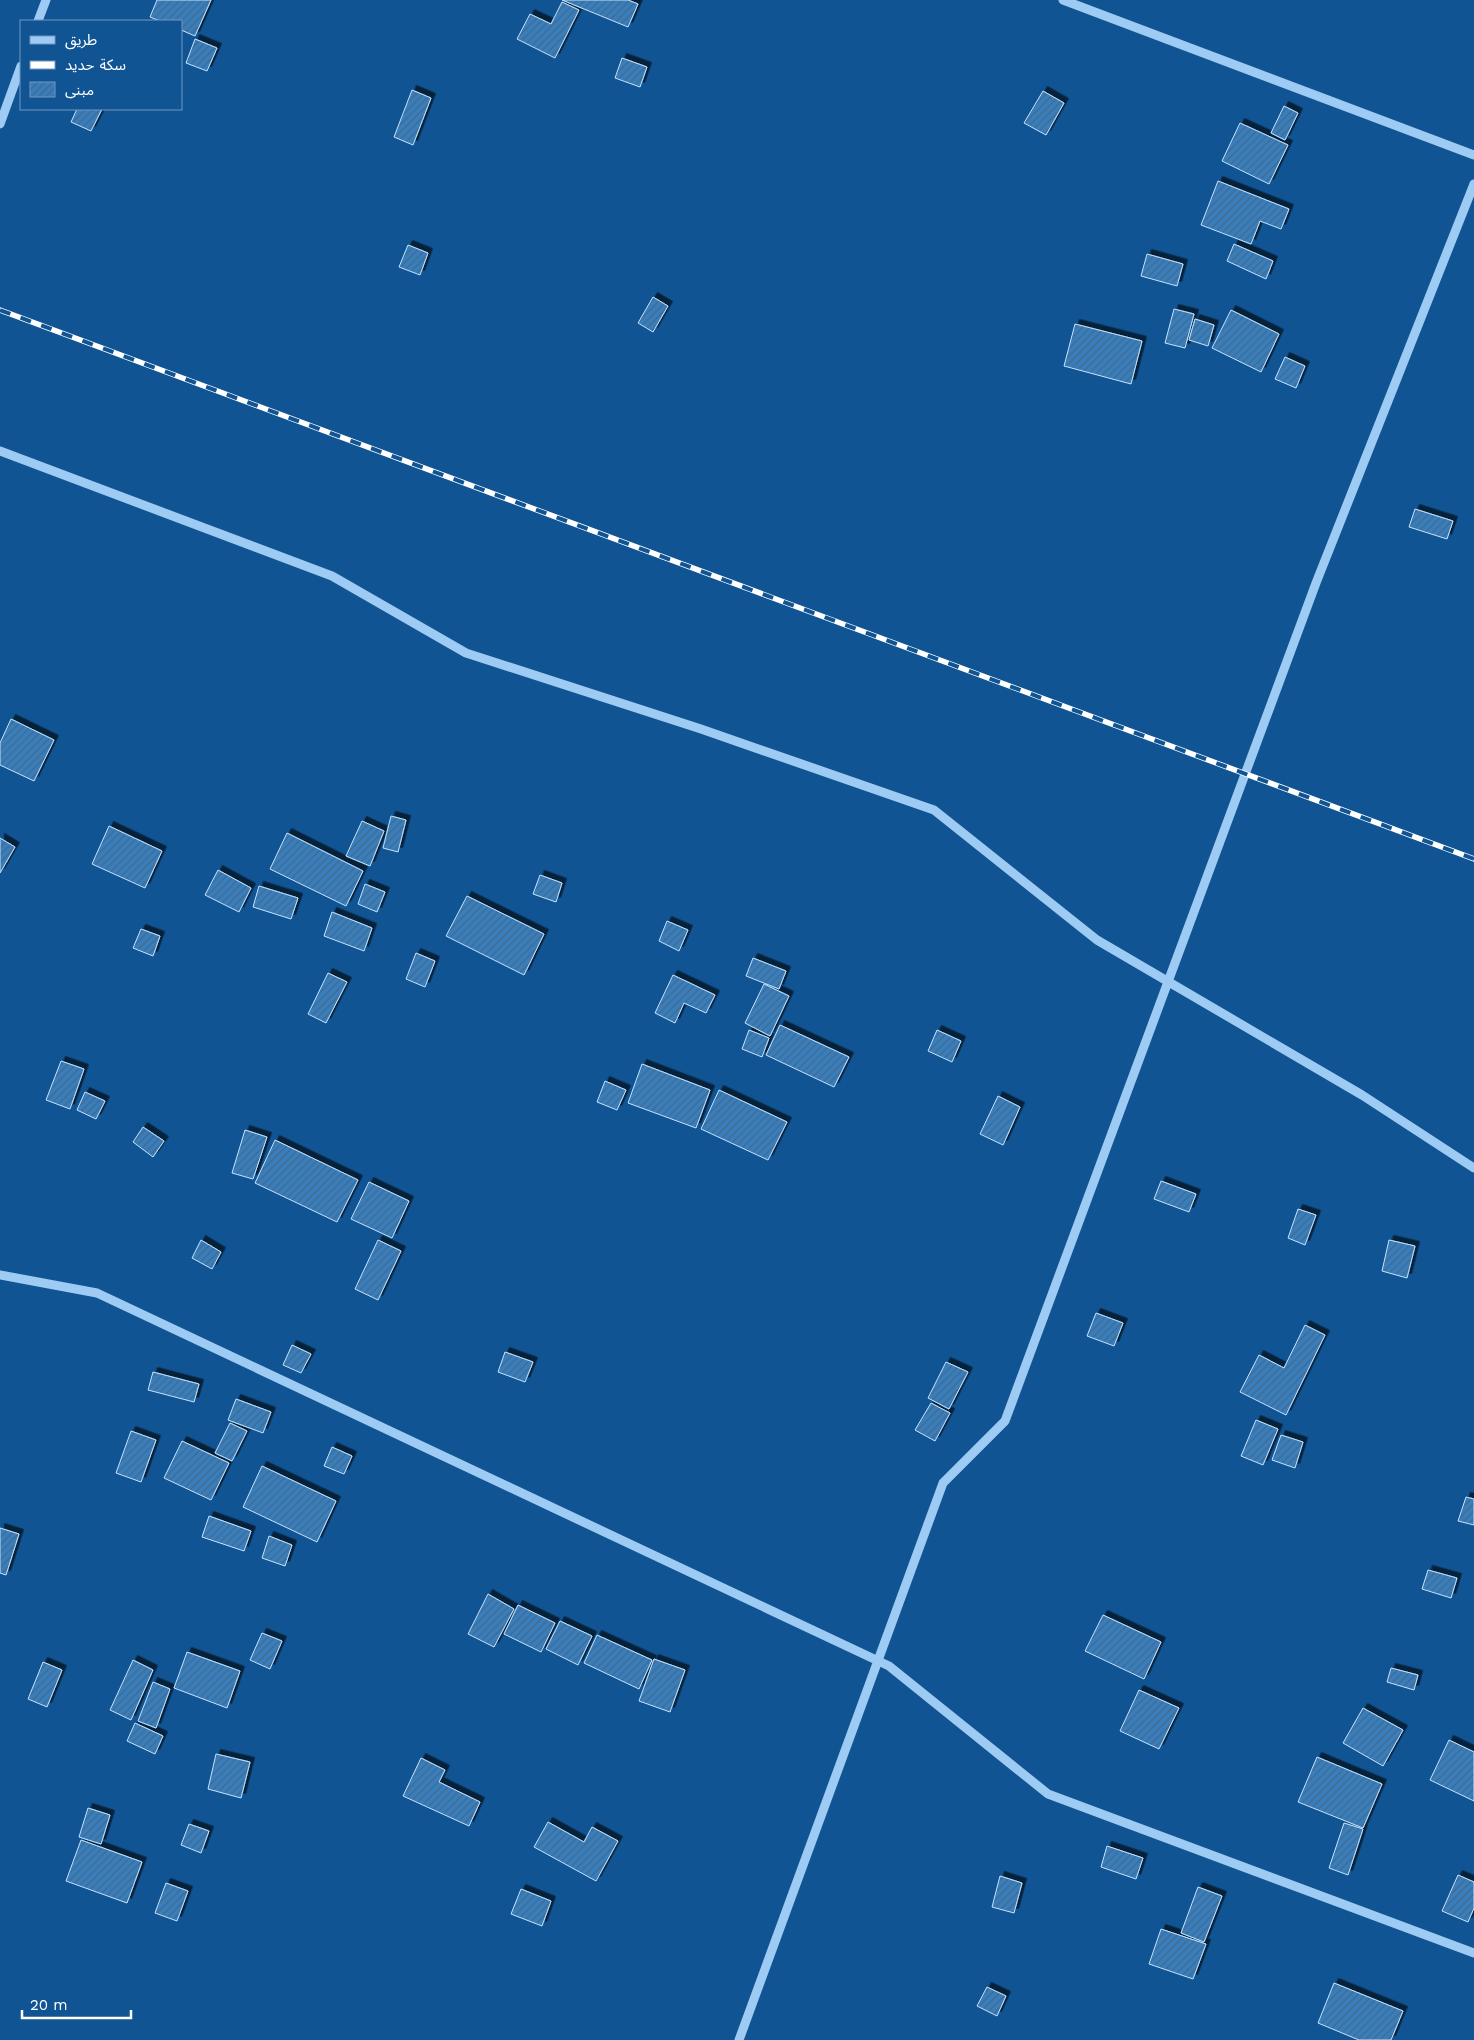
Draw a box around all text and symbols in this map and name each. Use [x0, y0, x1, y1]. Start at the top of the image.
legend [20, 20, 182, 110]
text: طريق [65, 31, 97, 50]
text: سكة حديد [65, 56, 126, 74]
text: مبنى [65, 81, 94, 99]
scale bar [22, 1988, 131, 2020]
text: 20 m [30, 1996, 68, 2014]

